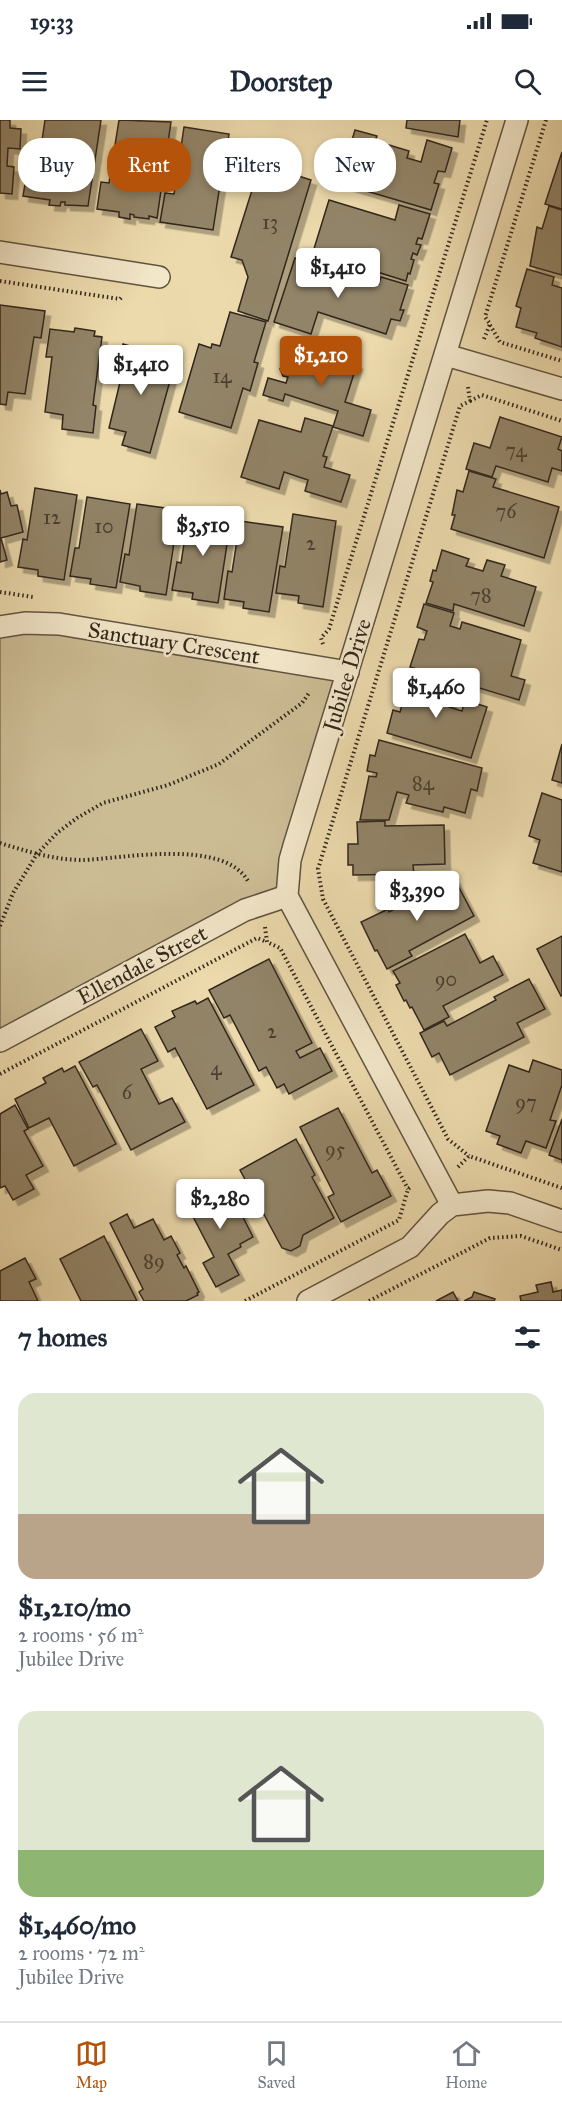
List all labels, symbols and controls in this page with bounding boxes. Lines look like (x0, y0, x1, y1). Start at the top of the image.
text: 19:33 (30, 8, 73, 35)
icon: menu (18, 65, 51, 98)
text: Doorstep (229, 65, 333, 98)
icon: search (511, 65, 544, 98)
chip: Buy (18, 138, 95, 192)
chip: Rent (107, 138, 191, 192)
chip: Filters (203, 138, 302, 192)
chip: New (314, 138, 396, 192)
house number: 13 (262, 210, 278, 234)
pin: $1,410 (289, 248, 387, 299)
text: $1,410 (310, 255, 366, 279)
pin: $1,210 (272, 336, 370, 387)
text: $1,210 (294, 343, 348, 367)
pin: $1,410 (92, 345, 190, 396)
text: $1,410 (113, 352, 169, 376)
house number: 14 (212, 364, 232, 388)
house number: 74 (505, 438, 528, 462)
house number: 76 (496, 499, 517, 523)
house number: 12 (43, 505, 61, 529)
pin: $3,510 (154, 506, 252, 557)
text: $3,510 (176, 513, 230, 537)
house number: 10 (94, 514, 114, 538)
house number: 2 (306, 531, 316, 555)
house number: 78 (470, 583, 492, 607)
street label: Jubilee Drive (316, 615, 377, 737)
street label: Sanctuary Crescent (86, 616, 262, 670)
pin: $1,460 (387, 668, 485, 719)
text: $1,460 (407, 675, 465, 699)
house number: 84 (412, 771, 435, 795)
pin: $3,390 (368, 871, 466, 922)
text: $3,390 (389, 878, 445, 902)
street label: Ellendale Street (72, 919, 212, 1011)
house number: 90 (435, 967, 457, 991)
house number: 2 (267, 1019, 277, 1043)
house number: 4 (210, 1056, 222, 1080)
house number: 6 (122, 1080, 133, 1104)
house number: 97 (515, 1090, 537, 1114)
house number: 95 (325, 1137, 345, 1161)
pin: $2,280 (171, 1179, 269, 1230)
text: $2,280 (190, 1186, 250, 1210)
house number: 89 (143, 1249, 165, 1273)
text: 7 homes (18, 1321, 107, 1353)
icon: filters (511, 1321, 544, 1354)
icon: home (227, 1432, 335, 1540)
text: $1,210/mo (18, 1591, 131, 1623)
text: 2 rooms · 56 m² (18, 1623, 144, 1647)
text: Jubilee Drive (18, 1647, 124, 1671)
icon: home (227, 1750, 335, 1858)
text: $1,460/mo (18, 1909, 136, 1941)
text: 2 rooms · 72 m² (18, 1941, 145, 1965)
text: Jubilee Drive (18, 1965, 124, 1989)
tab: Map (75, 2037, 108, 2092)
tab: Saved (258, 2037, 296, 2092)
tab: Home (445, 2037, 487, 2092)

